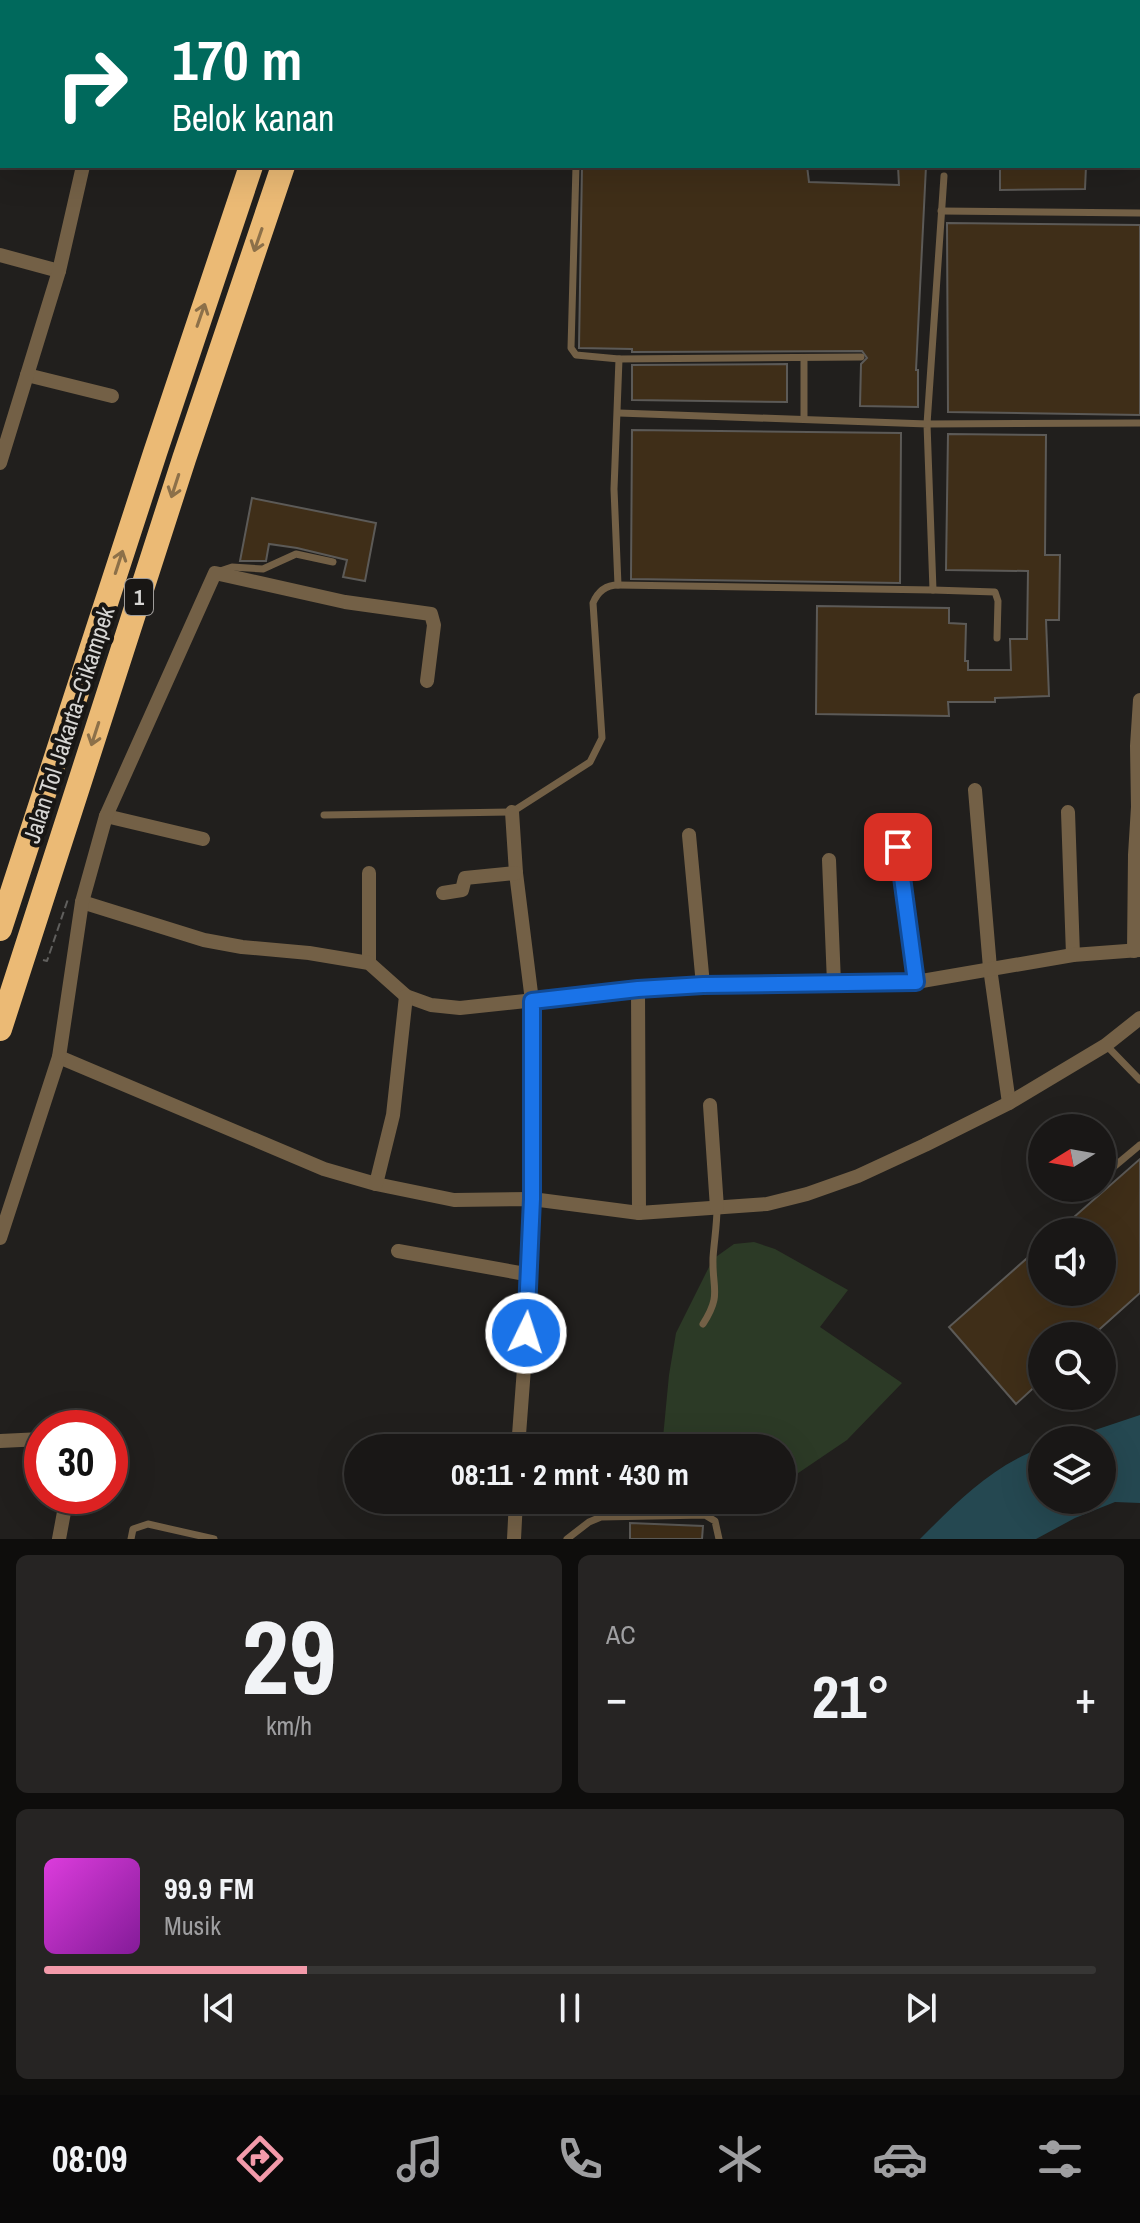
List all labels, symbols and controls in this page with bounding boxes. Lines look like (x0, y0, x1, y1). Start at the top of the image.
text: 170 m (172, 22, 302, 97)
icon: right (40, 32, 144, 136)
text: Belok kanan (172, 94, 334, 142)
one-way arrow (249, 227, 264, 252)
one-way arrow (194, 303, 209, 328)
one-way arrow (167, 473, 182, 499)
one-way arrow (112, 550, 127, 576)
road number: 1 (125, 579, 153, 615)
street label: Jalan Tol Jakarta–Cikampek (15, 602, 121, 847)
one-way arrow (87, 721, 102, 746)
pin (864, 813, 932, 881)
icon: arrive (876, 825, 920, 869)
north arrow (1028, 1114, 1116, 1202)
map controls (1028, 1114, 1116, 1514)
button: sound (1028, 1218, 1116, 1306)
position arrow (484, 1291, 568, 1375)
button: search (1028, 1322, 1116, 1410)
speed limit sign: 30 (24, 1410, 128, 1514)
button: layers (1028, 1426, 1116, 1514)
text: 08:11 · 2 mnt · 430 m (451, 1454, 689, 1494)
text: 29 (242, 1586, 336, 1726)
text: AC (606, 1617, 636, 1652)
text: 21° (812, 1656, 890, 1737)
text: − (606, 1667, 627, 1727)
text: + (1075, 1667, 1096, 1727)
text: km/h (266, 1708, 312, 1743)
text: 99.9 FM (164, 1868, 254, 1908)
text: Musik (164, 1908, 221, 1943)
icon: previous (197, 1986, 241, 2030)
icon: pause (548, 1986, 592, 2030)
icon: next (899, 1986, 943, 2030)
icon: directions (232, 2131, 288, 2187)
icon: music (392, 2131, 448, 2187)
icon: phone (552, 2131, 608, 2187)
icon: climate (712, 2131, 768, 2187)
icon: car (872, 2131, 928, 2187)
icon: filters (1032, 2131, 1088, 2187)
text: 08:09 (52, 2135, 128, 2183)

